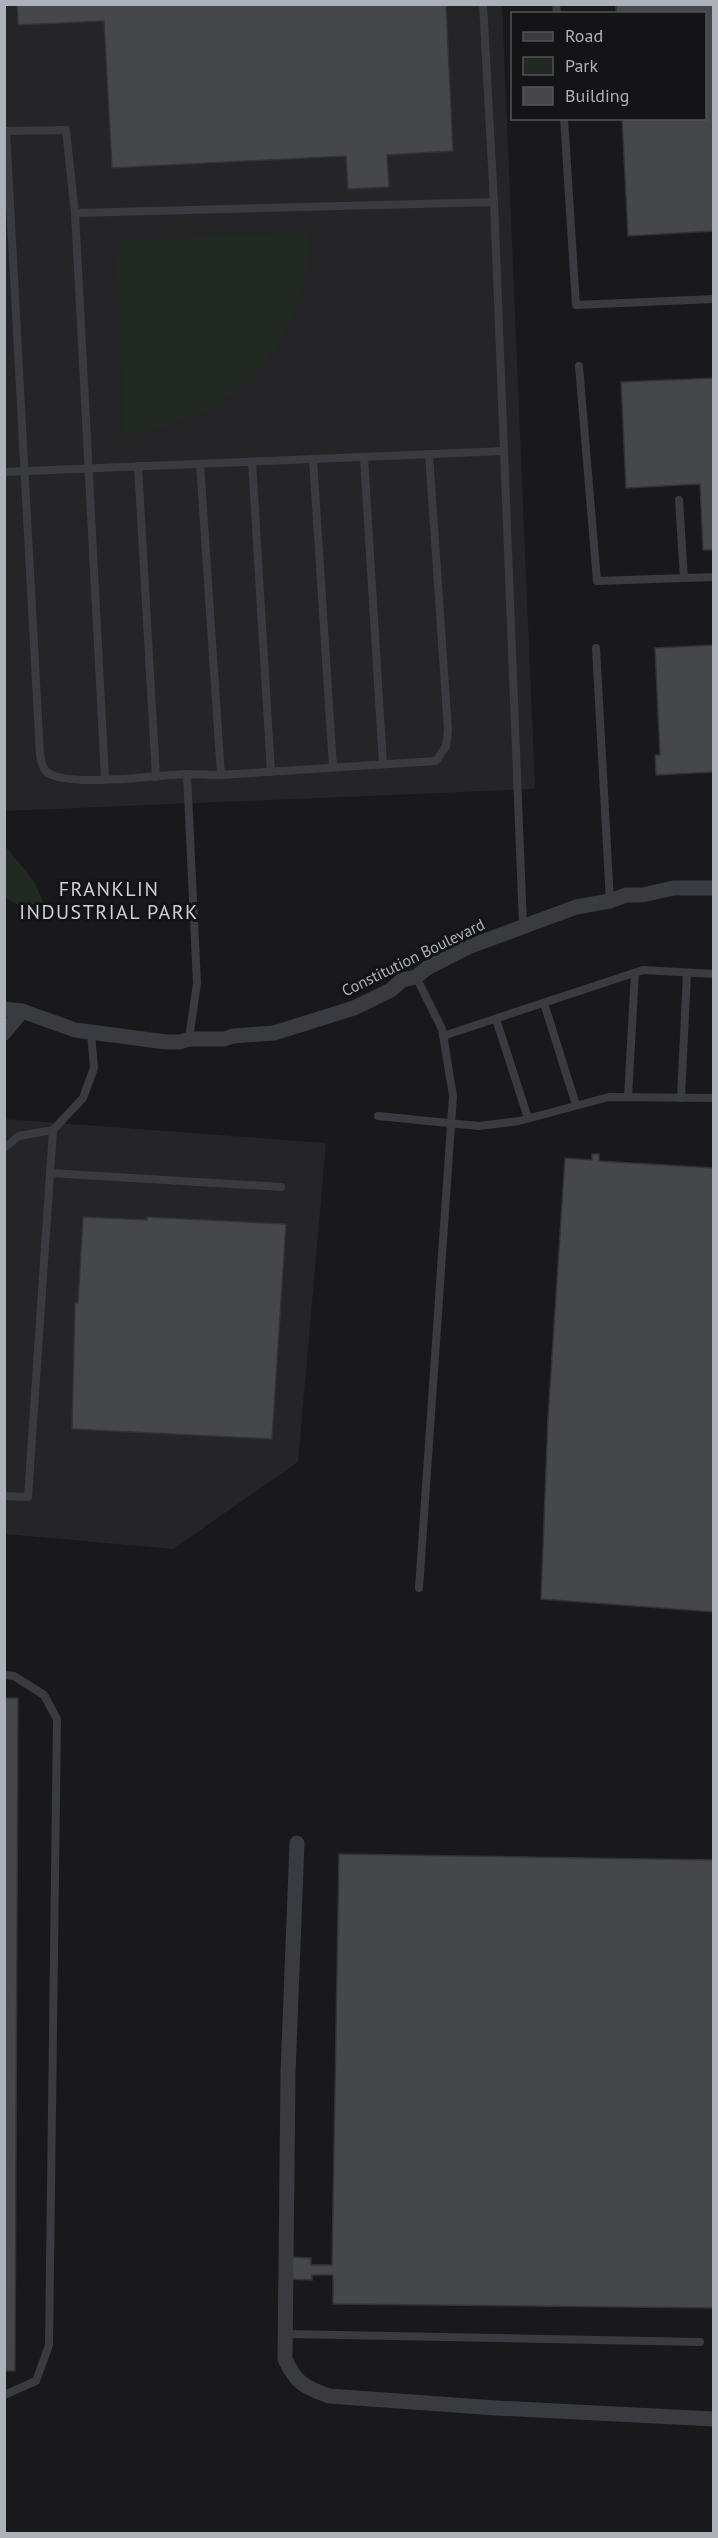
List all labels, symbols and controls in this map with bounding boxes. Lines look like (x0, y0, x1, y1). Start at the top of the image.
legend (511, 12, 706, 120)
text: Road (565, 24, 603, 47)
text: Park (565, 54, 598, 77)
text: Building (565, 84, 629, 107)
district label: FRANKLIN INDUSTRIAL PARK (19, 876, 199, 925)
street label: Constitution Boulevard (338, 914, 488, 1000)

